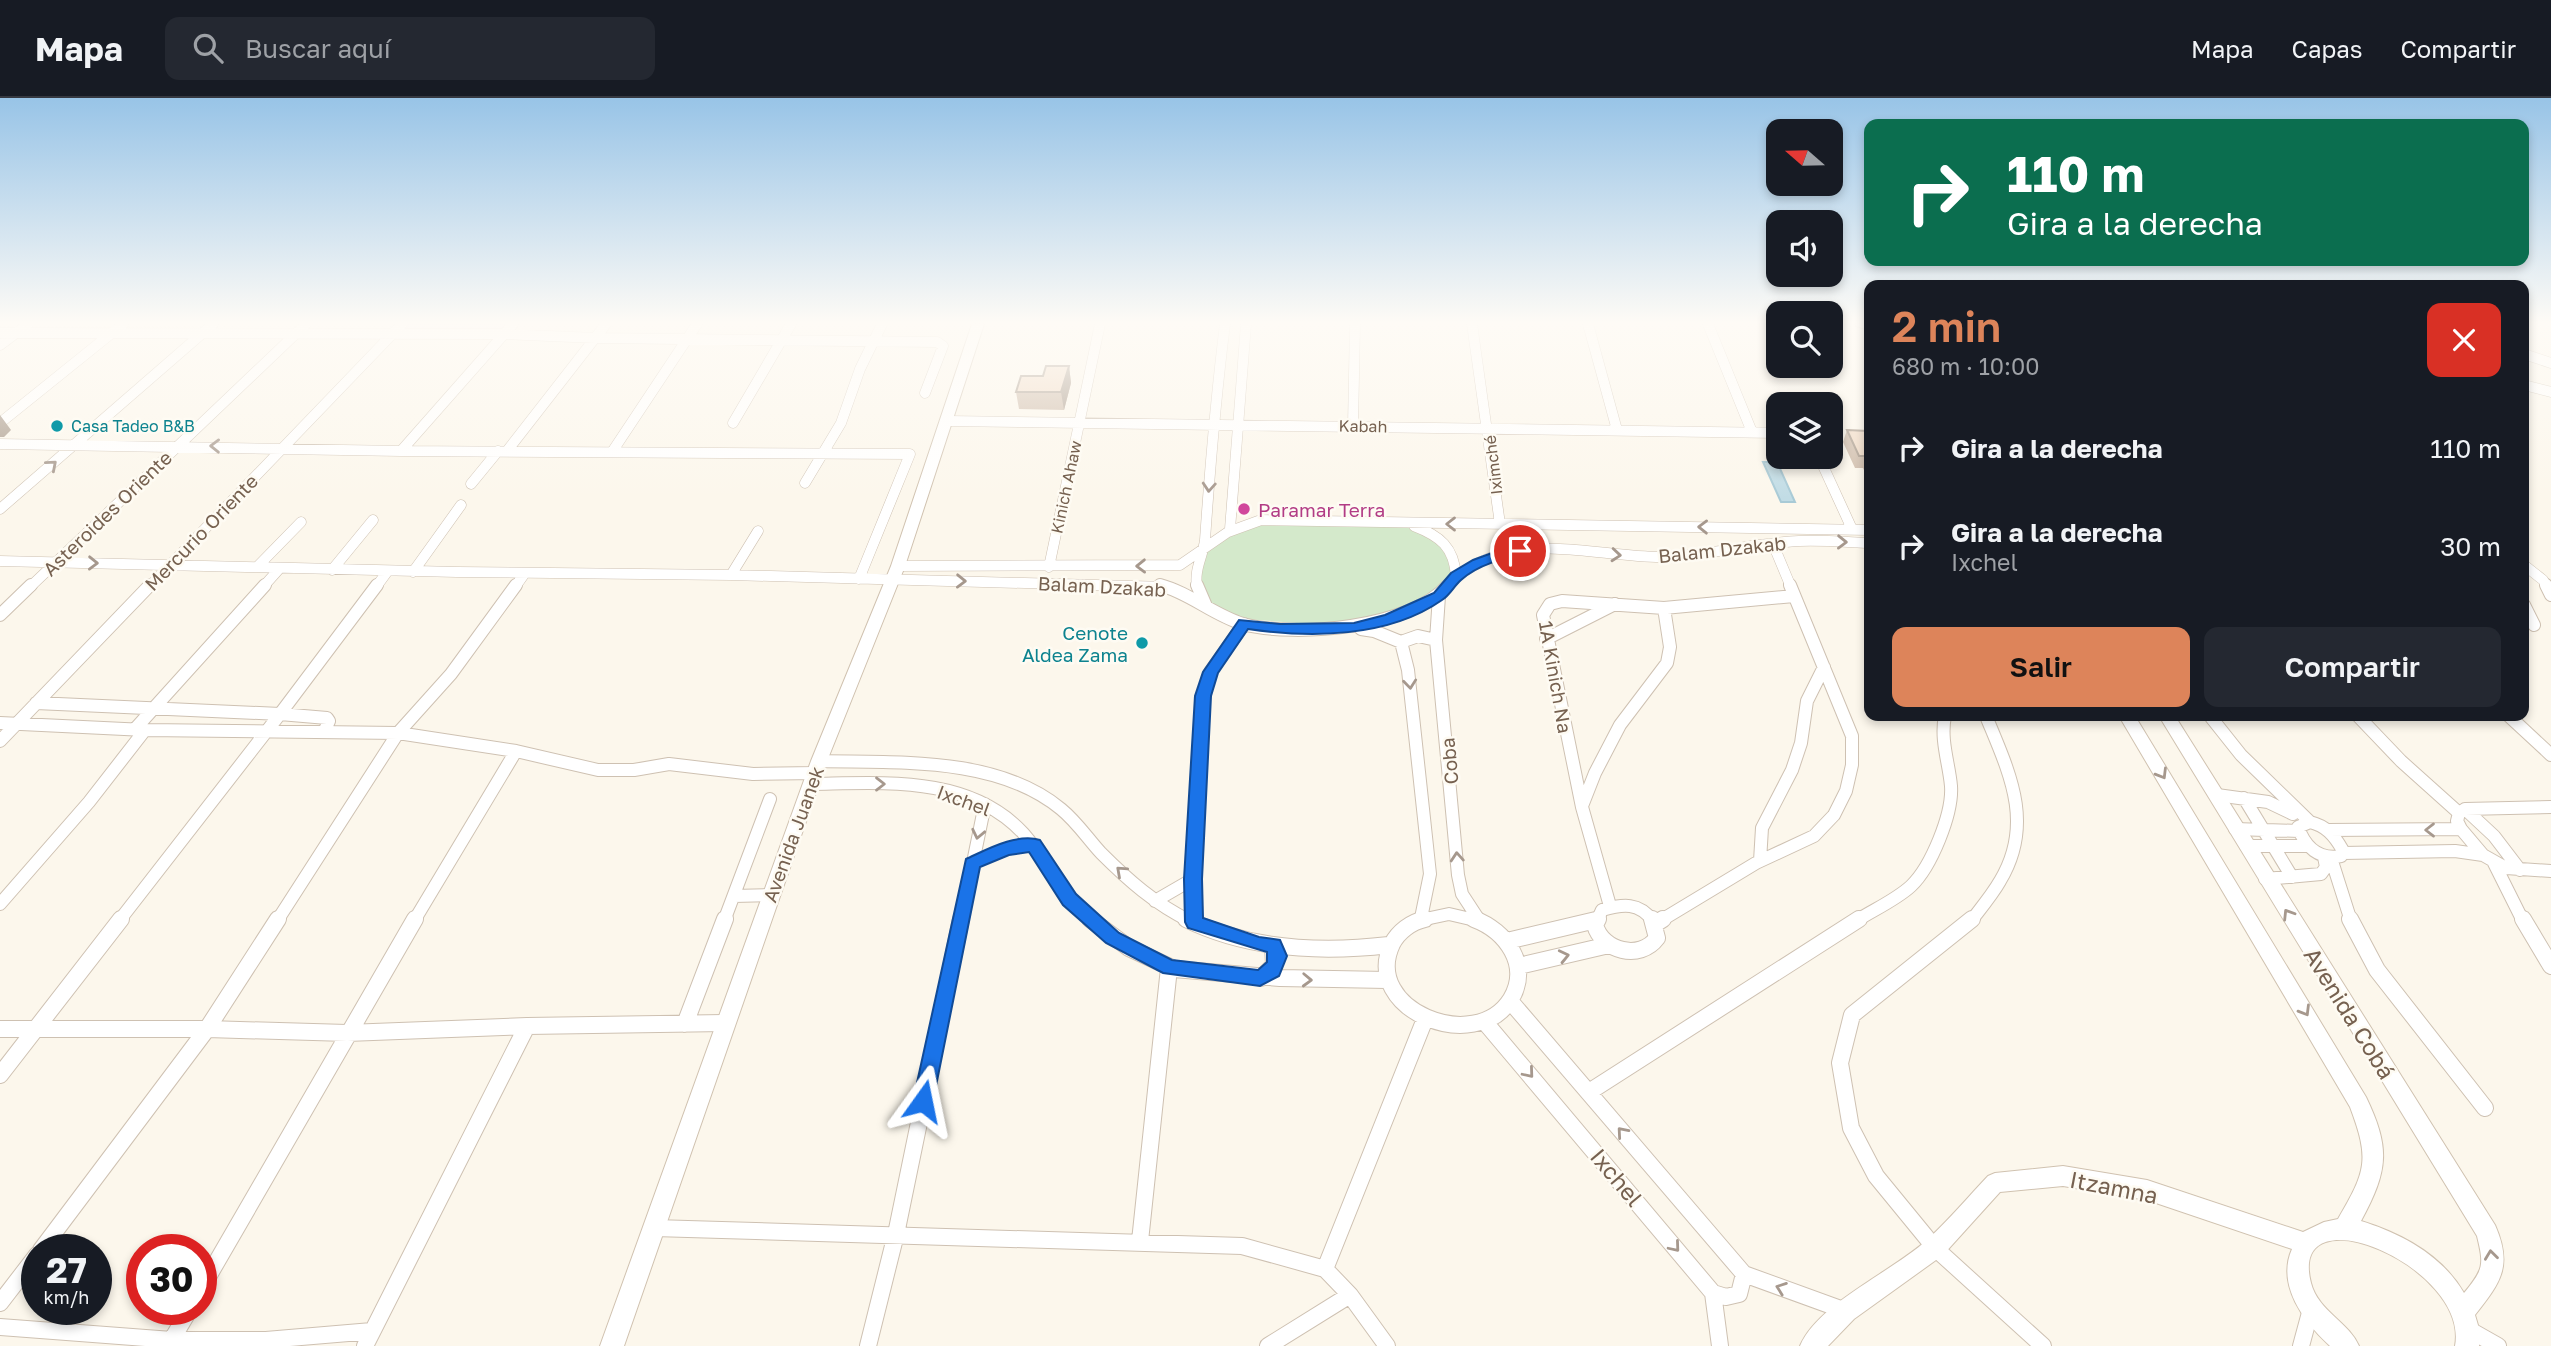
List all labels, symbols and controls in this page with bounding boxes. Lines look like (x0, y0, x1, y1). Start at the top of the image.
search box (165, 17, 655, 80)
text: Mapa (35, 29, 123, 68)
icon: search (189, 29, 227, 67)
text: Buscar aquí (245, 33, 391, 64)
text: Mapa (2191, 34, 2254, 63)
text: Capas (2292, 34, 2362, 63)
text: Compartir (2400, 34, 2516, 63)
north arrow (1766, 119, 1843, 196)
map controls (1766, 119, 1843, 469)
text: 110 m (2007, 144, 2144, 203)
icon: right (1892, 147, 1983, 238)
text: Gira a la derecha (2007, 204, 2263, 242)
button: sound (1766, 210, 1843, 287)
button: search (1766, 301, 1843, 378)
text: 2 min (1892, 301, 2001, 351)
button: close (2427, 303, 2501, 377)
text: 680 m · 10:00 (1892, 352, 2040, 380)
button: layers (1766, 392, 1843, 469)
place label: Casa Tadeo B&B (71, 416, 195, 436)
street label: Kabah (1339, 416, 1387, 436)
marker: Casa Tadeo B&B (49, 418, 65, 434)
icon: right (1892, 429, 1930, 467)
text: Gira a la derecha (1951, 433, 2163, 464)
text: 110 m (2430, 433, 2501, 464)
street label: Iximché (1479, 434, 1507, 496)
one-way arrow (209, 439, 220, 454)
street label: Kinich Ahaw (1046, 439, 1086, 535)
street label: Asteroides Oriente (38, 446, 176, 580)
one-way arrow (43, 461, 56, 473)
street label: Mercurio Oriente (140, 469, 262, 595)
one-way arrow (1202, 481, 1217, 492)
place label: Paramar Terra (1258, 498, 1385, 521)
marker: Paramar Terra (1236, 501, 1252, 517)
one-way arrow (1445, 516, 1456, 532)
text: Gira a la derecha (1951, 517, 2163, 548)
one-way arrow (1697, 519, 1708, 534)
pin (1490, 521, 1550, 581)
icon: right (1892, 527, 1930, 565)
street label: Balam Dzakab (1657, 531, 1787, 567)
text: 30 m (2440, 531, 2501, 562)
icon: arrive (1501, 532, 1539, 570)
one-way arrow (1838, 534, 1848, 550)
one-way arrow (1611, 547, 1622, 562)
text: Ixchel (1951, 548, 2018, 576)
one-way arrow (87, 555, 98, 570)
one-way arrow (1135, 558, 1145, 574)
street label: Balam Dzakab (1037, 571, 1167, 601)
one-way arrow (955, 574, 966, 589)
street label: 1A Kinich Na (1535, 619, 1577, 735)
place label: Cenote Aldea Zama (1022, 621, 1128, 666)
button: Salir (1892, 627, 2190, 707)
button: Compartir (2204, 627, 2501, 707)
marker: Cenote Aldea Zama (1134, 635, 1150, 651)
one-way arrow (1402, 679, 1417, 690)
street label: Coba (1436, 737, 1462, 785)
street label: Avenida Juanek (758, 763, 828, 905)
one-way arrow (2154, 767, 2167, 780)
one-way arrow (876, 776, 886, 792)
street label: Ixchel (934, 780, 994, 820)
one-way arrow (2425, 822, 2435, 838)
one-way arrow (972, 828, 987, 840)
one-way arrow (1450, 852, 1465, 863)
one-way arrow (1116, 867, 1129, 879)
one-way arrow (2283, 909, 2296, 922)
street label: Avenida Cobá (2298, 942, 2402, 1084)
one-way arrow (1558, 950, 1570, 964)
one-way arrow (1302, 972, 1313, 987)
one-way arrow (2296, 1004, 2309, 1017)
position arrow (886, 1064, 960, 1138)
one-way arrow (1520, 1065, 1533, 1078)
one-way arrow (1618, 1127, 1630, 1140)
street label: Ixchel (1585, 1142, 1649, 1212)
street label: Itzamna (2068, 1165, 2160, 1209)
speed limit sign: 30 (126, 1234, 217, 1325)
one-way arrow (1667, 1239, 1680, 1251)
text: 27 (46, 1249, 87, 1291)
one-way arrow (2484, 1249, 2499, 1261)
one-way arrow (1776, 1282, 1788, 1296)
text: km/h (44, 1286, 89, 1308)

